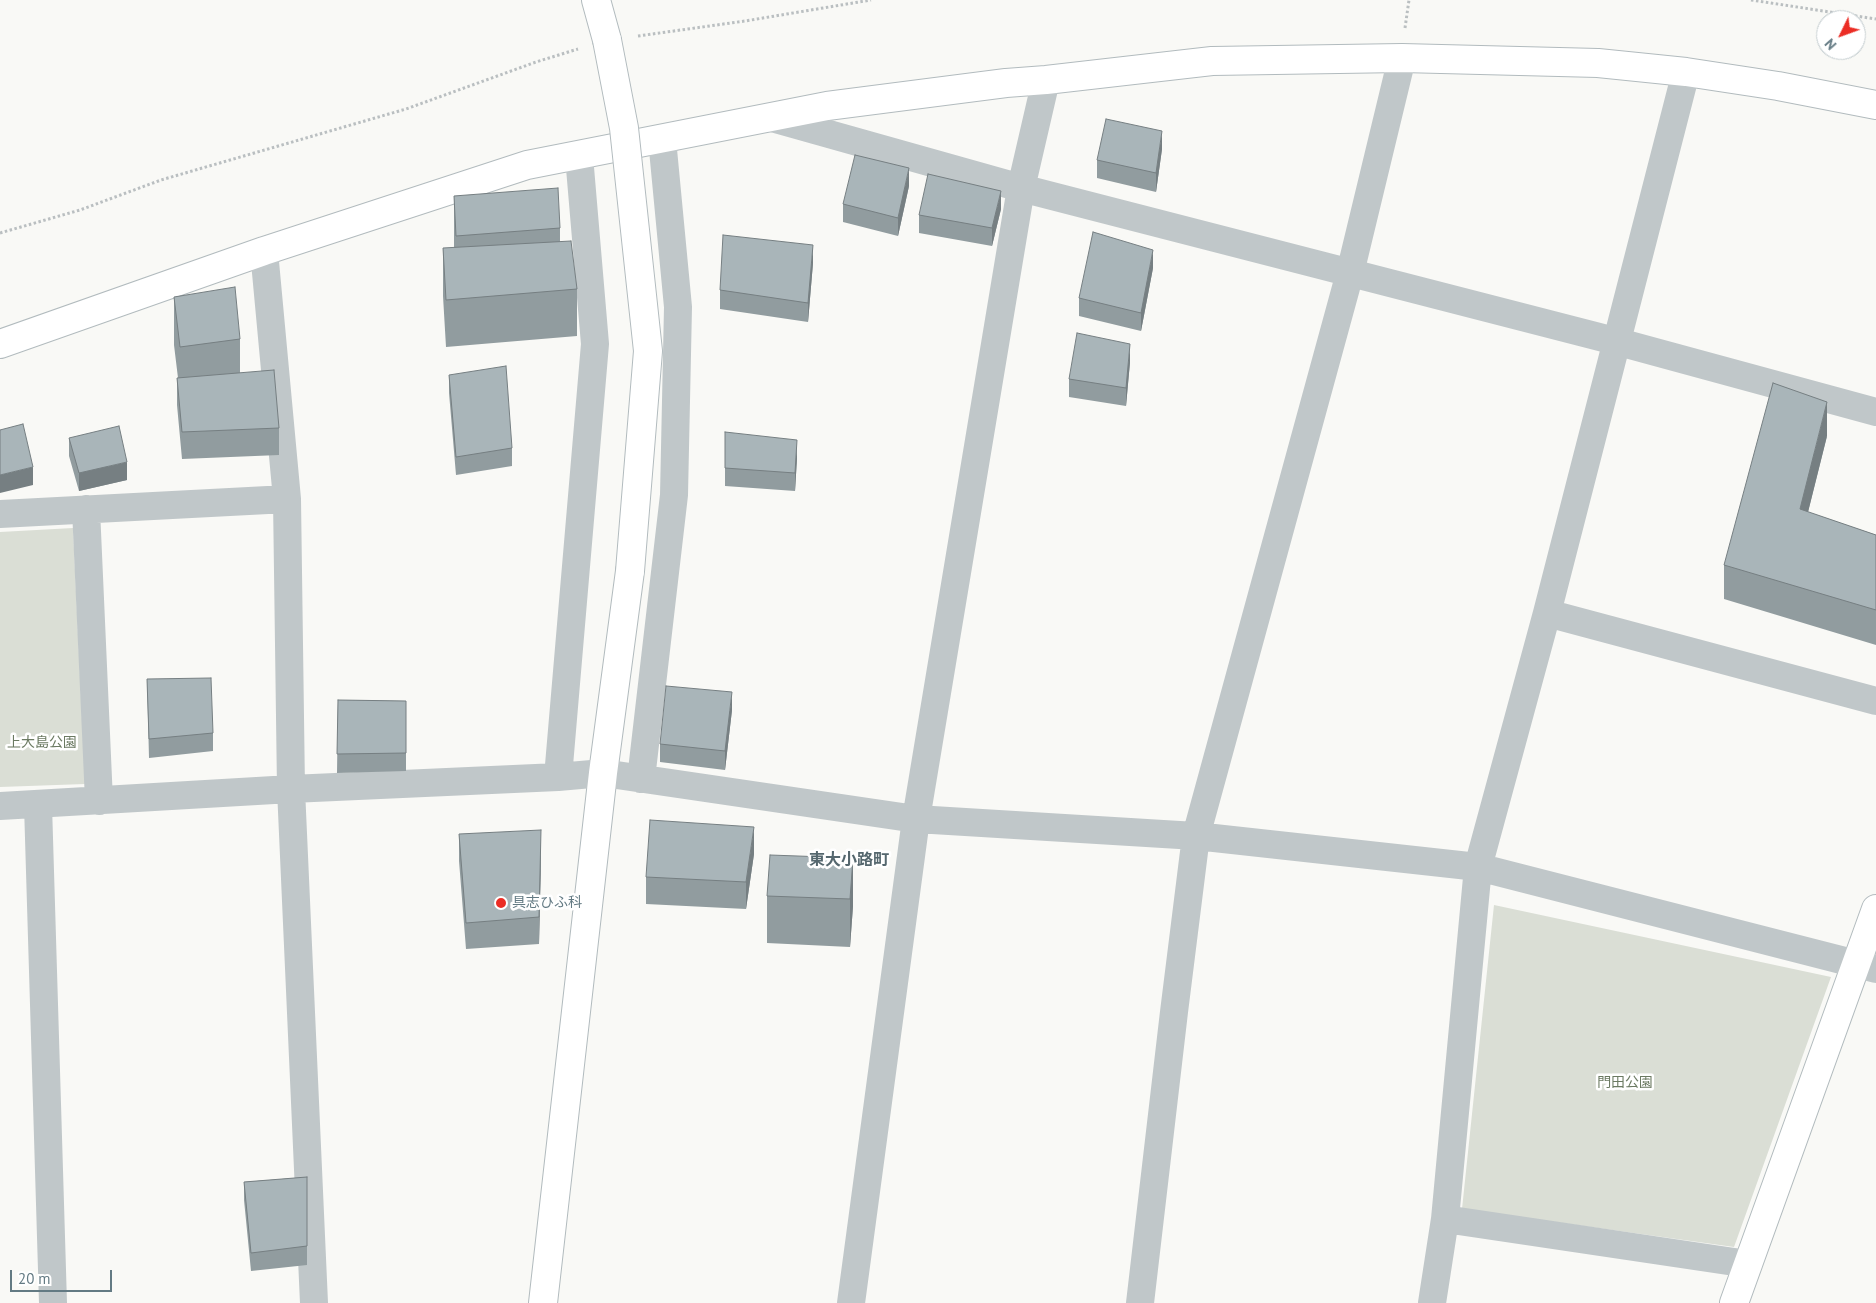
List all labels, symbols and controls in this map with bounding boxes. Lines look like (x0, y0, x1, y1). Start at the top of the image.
north arrow (1816, 10, 1866, 60)
text: N (1821, 35, 1840, 54)
park label: 上大島公園 (7, 735, 77, 751)
district label: 東大小路町 (809, 850, 889, 870)
place label: 具志ひふ科 (512, 895, 582, 911)
marker: 具志ひふ科 (494, 896, 508, 910)
park label: 門田公園 (1597, 1075, 1653, 1091)
scale bar (12, 1260, 115, 1292)
text: 20 m (18, 1269, 51, 1288)

